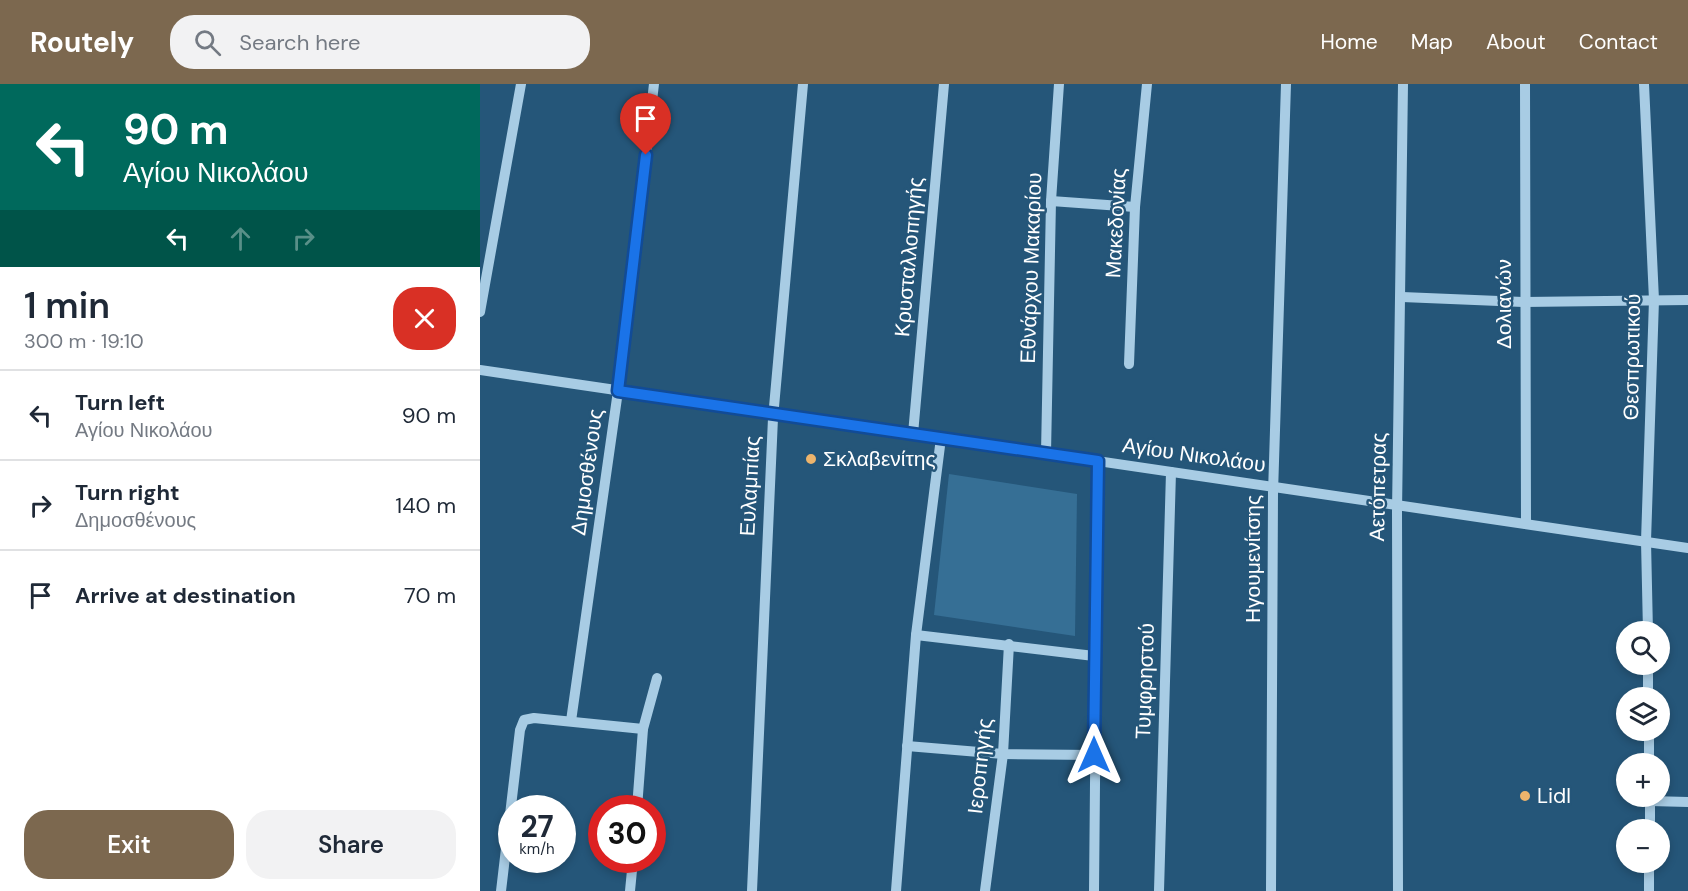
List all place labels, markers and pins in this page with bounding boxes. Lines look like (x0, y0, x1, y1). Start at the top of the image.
pin (620, 93, 671, 155)
place label: Σκλαβενίτης (823, 445, 936, 473)
marker: Σκλαβενίτης (804, 452, 818, 466)
place label: Lidl (1537, 782, 1571, 810)
marker: Lidl (1518, 789, 1532, 803)

